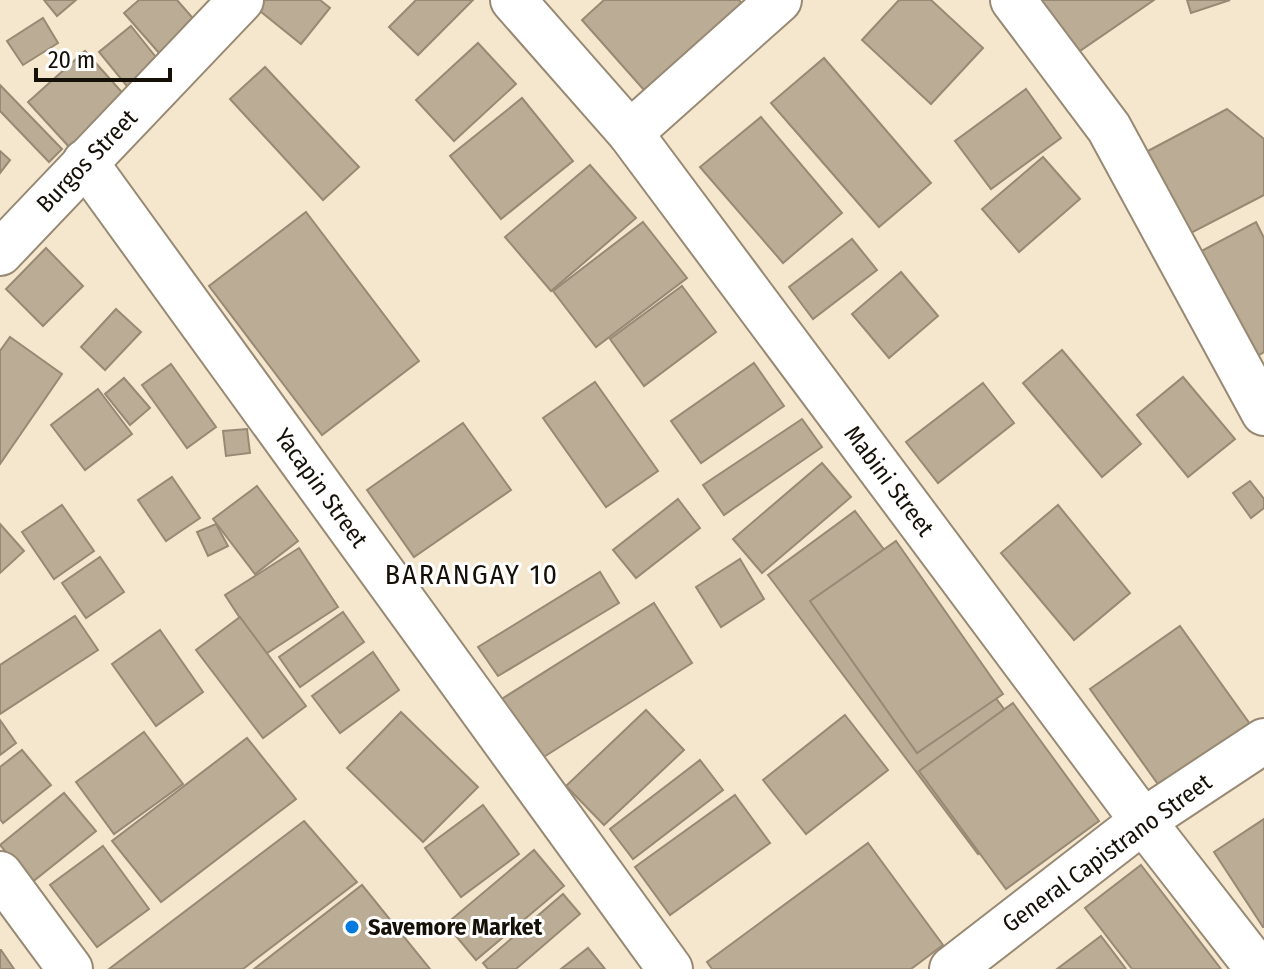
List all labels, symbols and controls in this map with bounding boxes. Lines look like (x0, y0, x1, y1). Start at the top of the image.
scale bar (36, 32, 170, 82)
text: 20 m (48, 46, 95, 74)
street label: Burgos Street (31, 104, 143, 218)
street label: Mabini Street (838, 420, 940, 542)
street label: Yacapin Street (269, 423, 373, 553)
district label: BARANGAY 10 (385, 558, 559, 591)
street label: General Capistrano Street (997, 768, 1217, 938)
place label: Savemore Market (368, 913, 543, 941)
marker: Savemore Market (343, 918, 361, 936)

